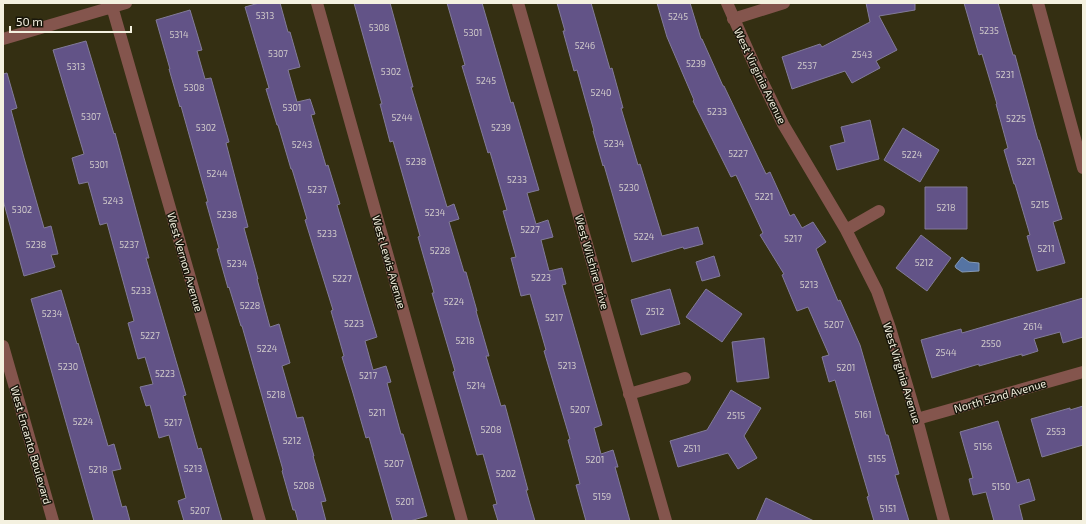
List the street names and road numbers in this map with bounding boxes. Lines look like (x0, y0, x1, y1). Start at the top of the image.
street label: West Virginia Avenue (732, 26, 789, 126)
street label: West Vernon Avenue (165, 211, 206, 313)
street label: West Wilshire Drive (573, 213, 612, 311)
street label: West Lewis Avenue (370, 214, 409, 310)
street label: West Virginia Avenue (881, 321, 924, 425)
street label: North 52nd Avenue (952, 376, 1048, 415)
street label: West Encanto Boulevard (8, 384, 55, 506)

